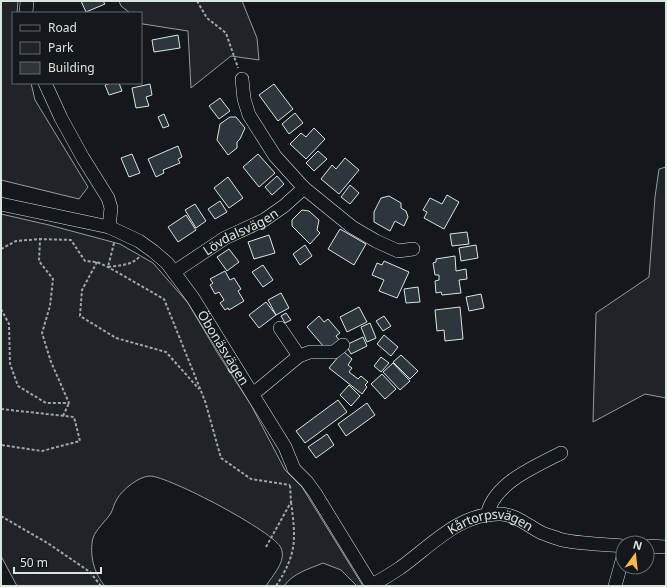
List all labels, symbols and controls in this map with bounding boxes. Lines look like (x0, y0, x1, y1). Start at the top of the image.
legend (12, 12, 142, 84)
text: Road (48, 19, 77, 36)
text: Park (48, 39, 74, 56)
text: Building (48, 59, 95, 76)
street label: Lövdalsvägen (199, 204, 282, 259)
street label: Öbonäsvägen (194, 307, 254, 388)
street label: Kårtorpsvägen (444, 505, 537, 538)
north arrow (615, 535, 655, 575)
text: N (631, 536, 644, 553)
scale bar (14, 549, 101, 575)
text: 50 m (20, 554, 48, 571)

